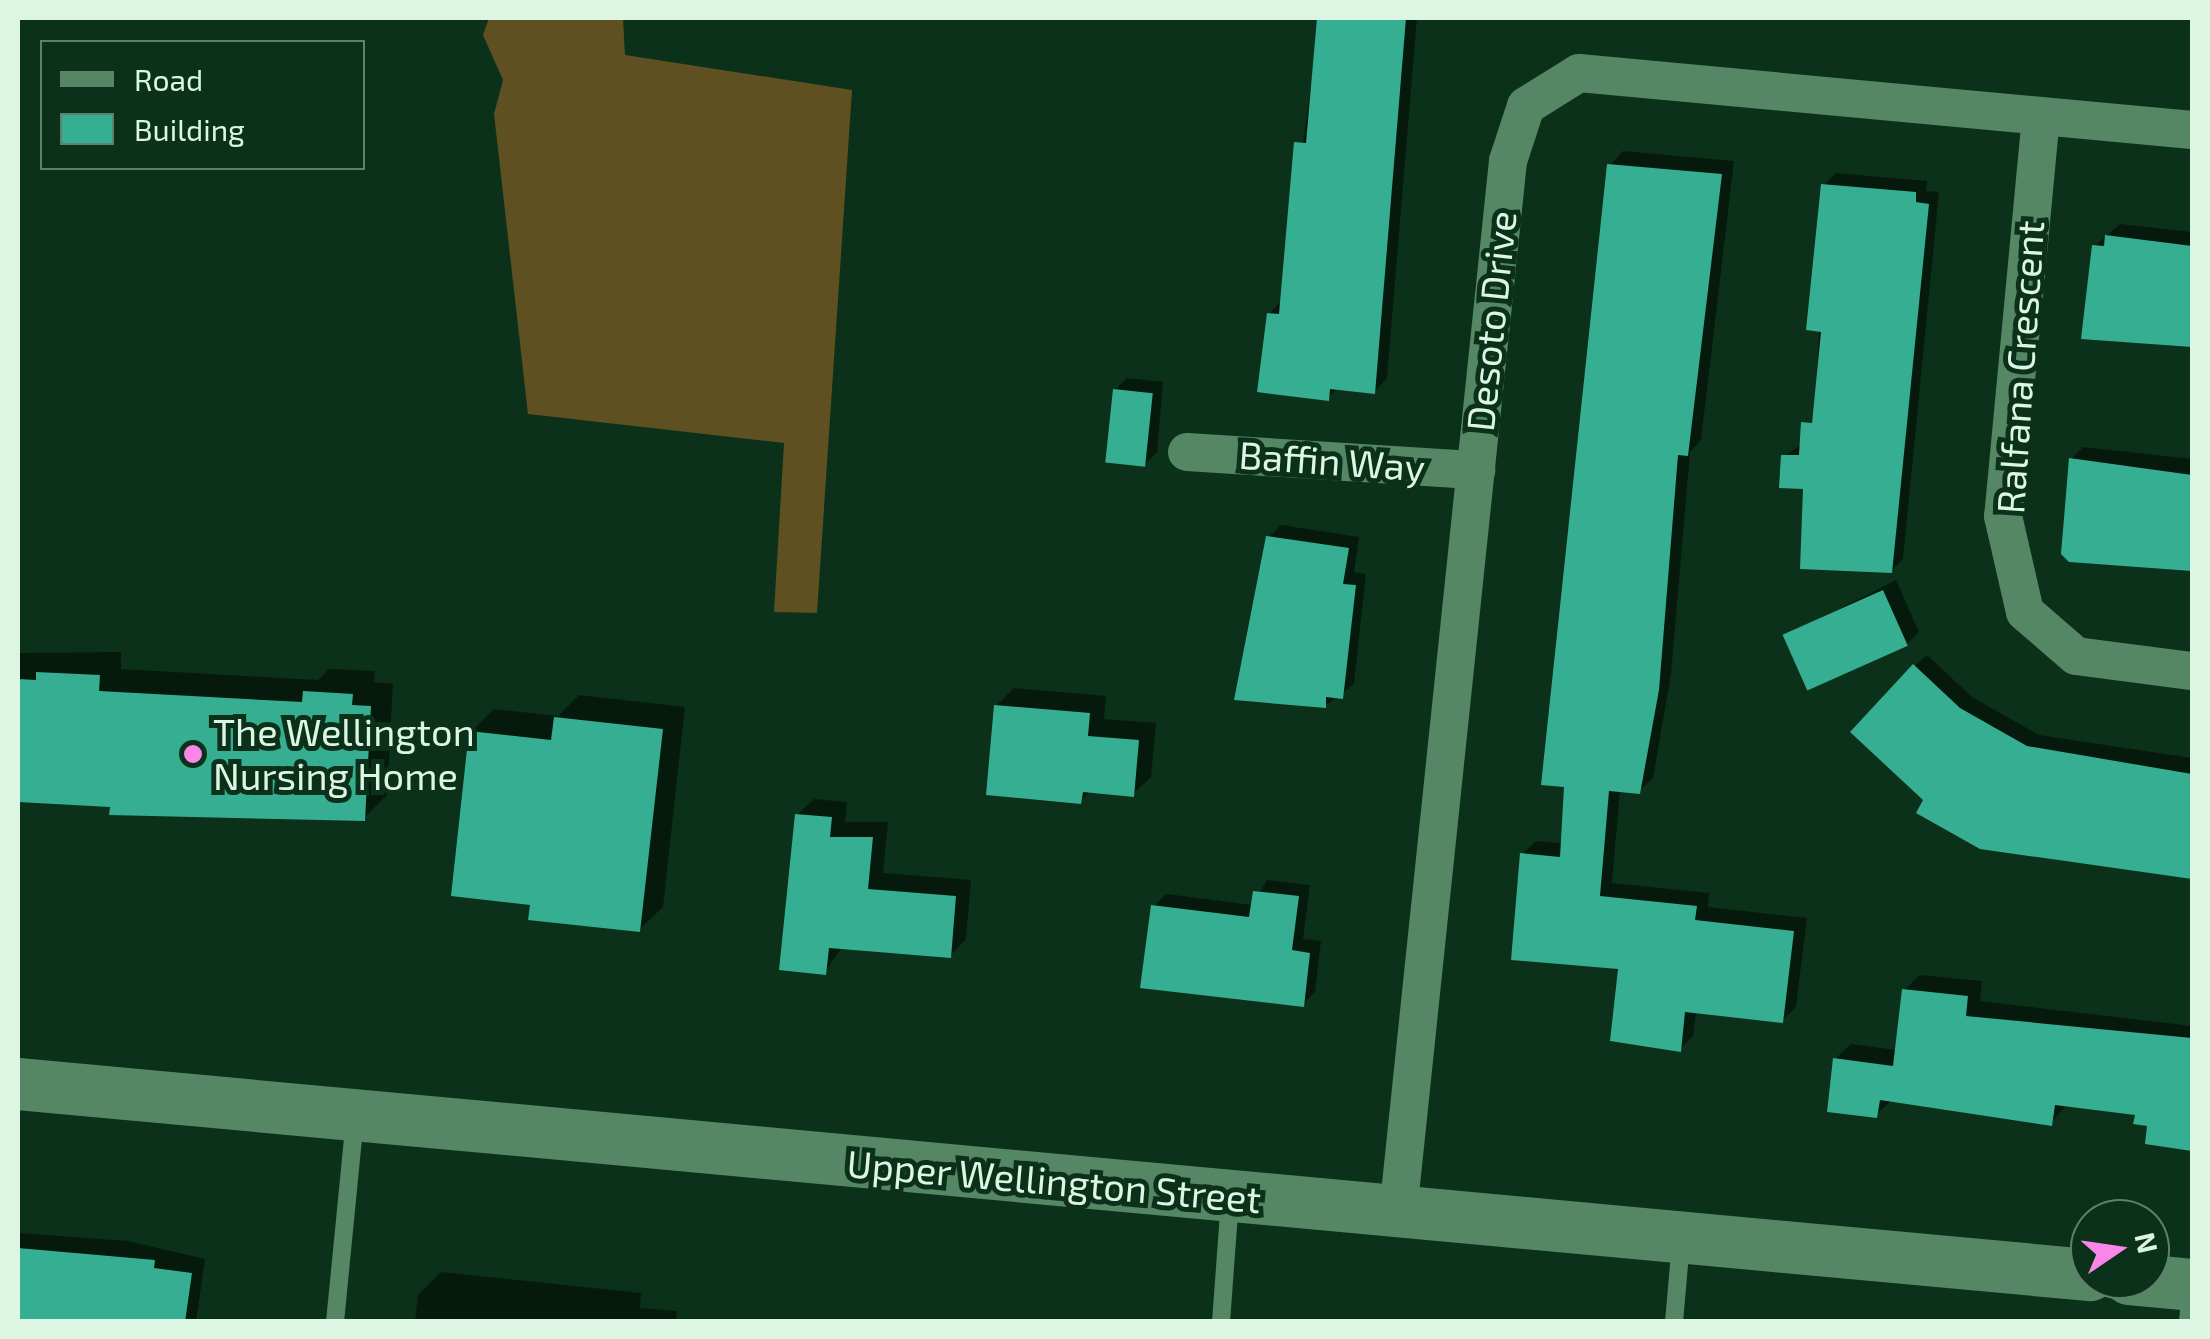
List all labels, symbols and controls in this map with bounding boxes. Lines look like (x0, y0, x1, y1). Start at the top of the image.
legend (40, 40, 365, 170)
text: Road (134, 61, 203, 97)
text: Building (134, 111, 245, 147)
street label: Desoto Drive (1457, 209, 1525, 433)
street label: Ralfana Crescent (1987, 219, 2053, 515)
street label: Baffin Way (1237, 432, 1427, 490)
place label: The Wellington Nursing Home (213, 709, 475, 798)
marker: The Wellington Nursing Home (182, 743, 204, 765)
street label: Upper Wellington Street (844, 1140, 1264, 1222)
north arrow (2070, 1199, 2170, 1299)
text: N (2128, 1229, 2166, 1256)

